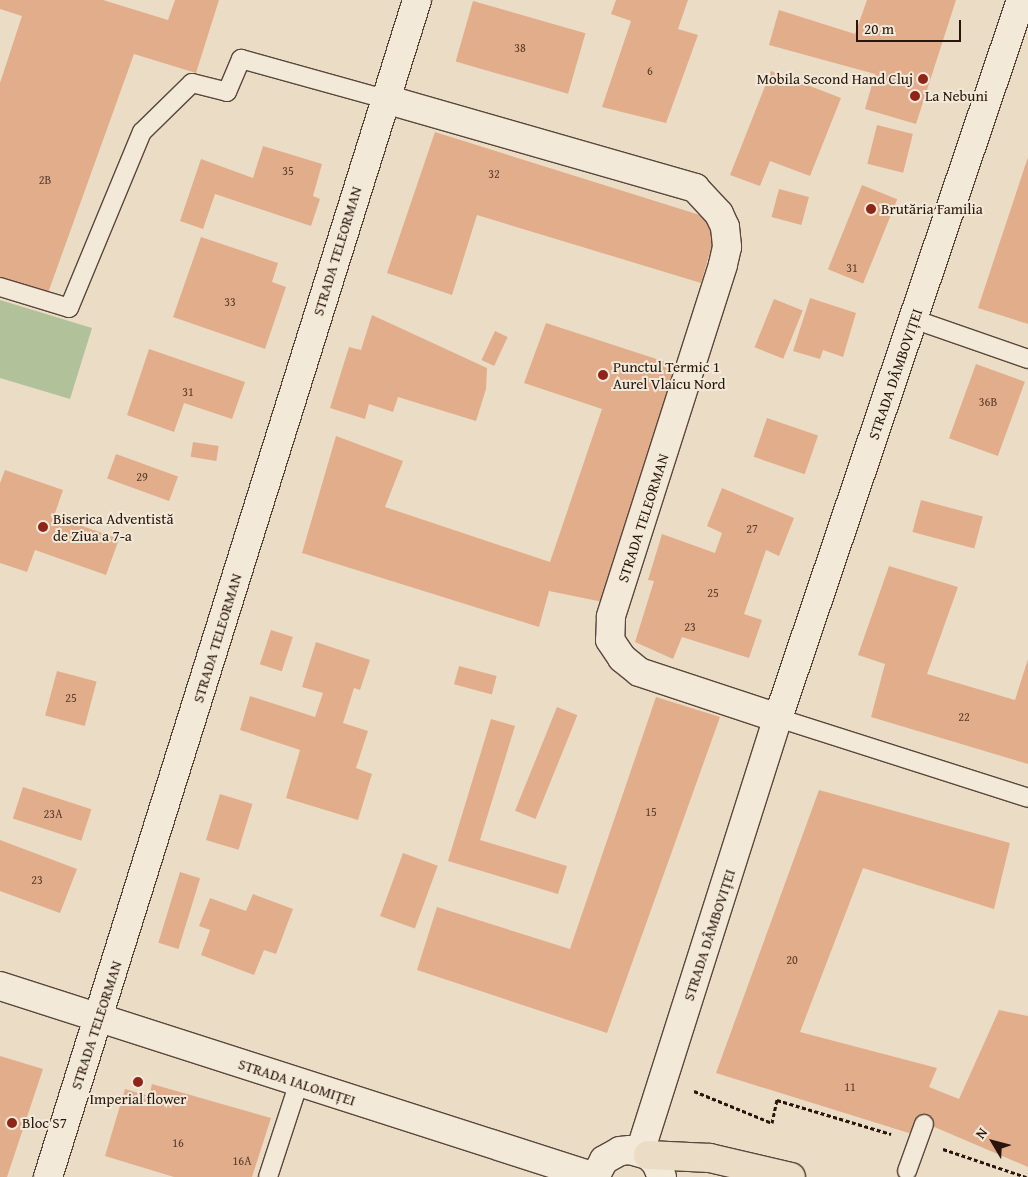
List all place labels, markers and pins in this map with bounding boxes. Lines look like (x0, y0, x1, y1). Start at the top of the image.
place label: Mobila Second Hand Cluj (757, 70, 913, 88)
marker: Mobila Second Hand Cluj (917, 73, 929, 85)
place label: La Nebuni (925, 87, 988, 105)
marker: La Nebuni (909, 90, 921, 102)
place label: Brutăria Familia (881, 200, 983, 218)
marker: Brutăria Familia (865, 203, 877, 215)
place label: Punctul Termic 1 Aurel Vlaicu Nord (613, 357, 726, 392)
marker: Punctul Termic 1 Aurel Vlaicu Nord (597, 369, 609, 381)
place label: Biserica Adventistă de Ziua a 7-a (53, 509, 174, 544)
marker: Biserica Adventistă de Ziua a 7-a (37, 521, 49, 533)
marker: Imperial flower (132, 1076, 144, 1088)
place label: Imperial flower (89, 1090, 187, 1108)
place label: Bloc S7 (22, 1114, 67, 1132)
marker: Bloc S7 (6, 1117, 18, 1129)

